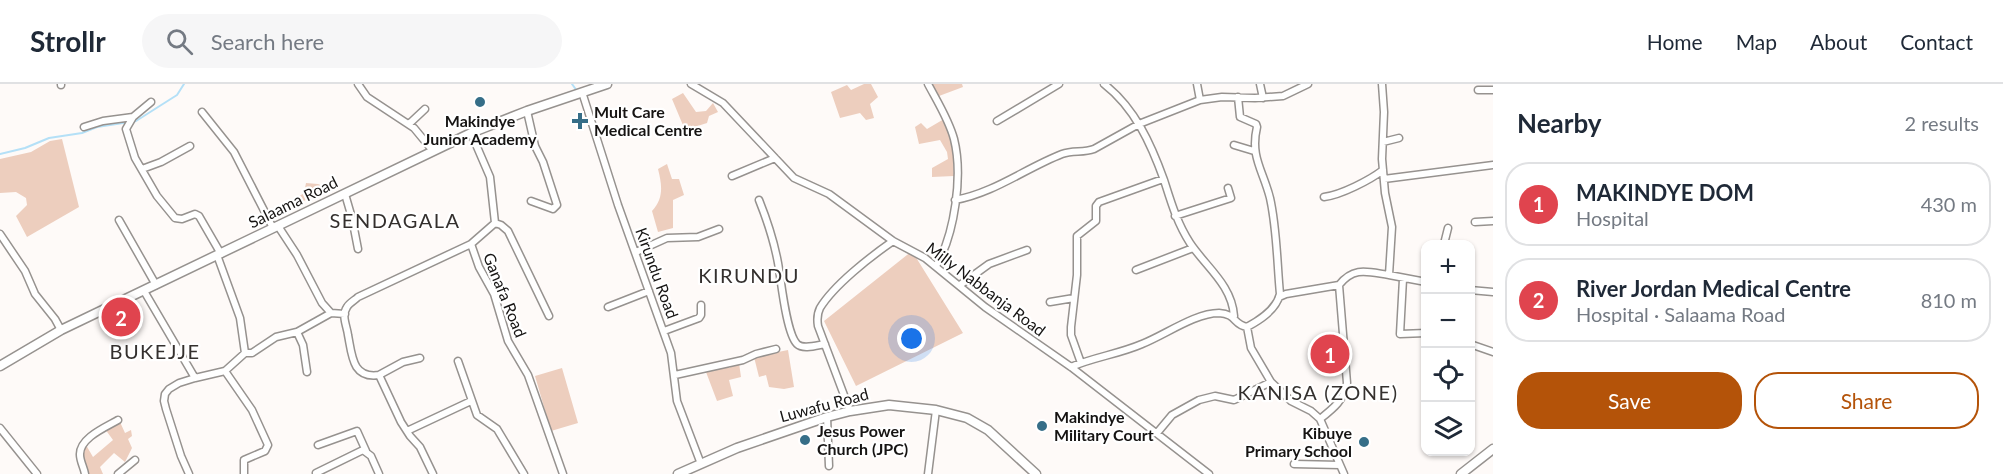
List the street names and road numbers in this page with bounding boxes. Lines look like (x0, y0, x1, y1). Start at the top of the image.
street label: Salaama Road (245, 172, 340, 231)
street label: Kirundu Road (632, 225, 683, 321)
street label: Milly Nabbanja Road (923, 238, 1050, 340)
street label: Ganafa Road (480, 250, 531, 340)
street label: Luwafu Road (777, 384, 870, 425)

